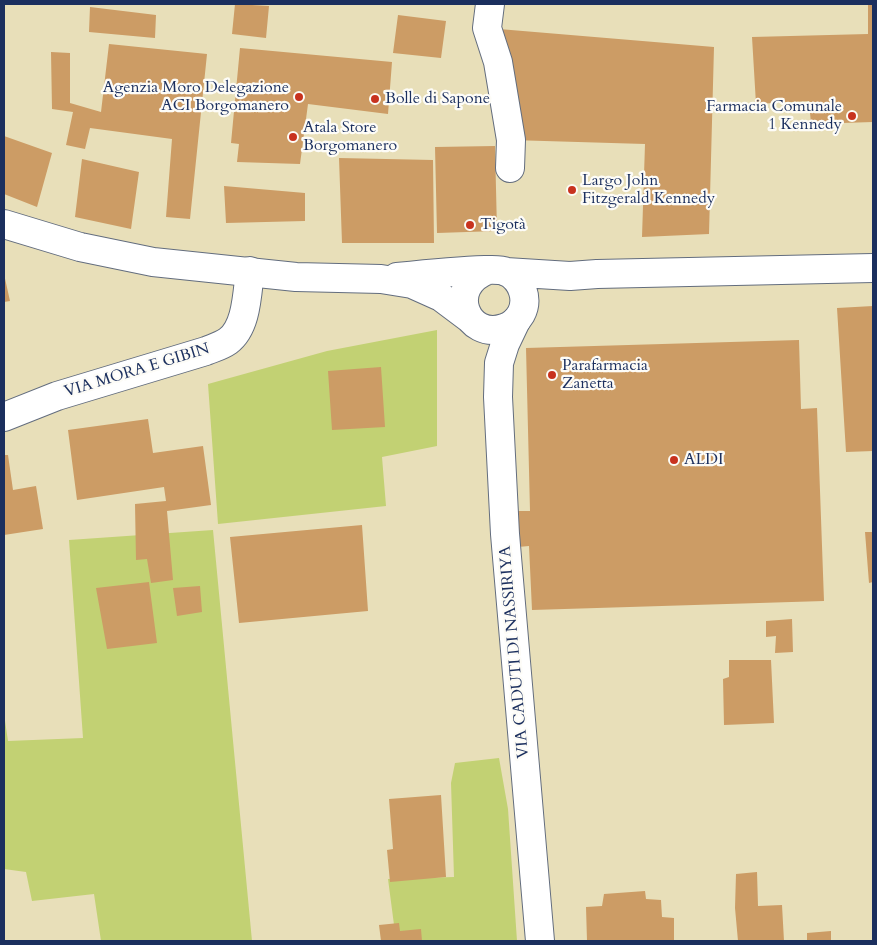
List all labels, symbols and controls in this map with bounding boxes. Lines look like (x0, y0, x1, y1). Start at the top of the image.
place label: Agenzia Moro Delegazione ACI Borgomanero (103, 78, 289, 116)
place label: Bolle di Sapone (385, 89, 490, 109)
marker: Agenzia Moro Delegazione ACI Borgomanero (293, 91, 305, 103)
marker: Bolle di Sapone (369, 93, 381, 105)
place label: Farmacia Comunale 1 Kennedy (706, 97, 842, 135)
marker: Farmacia Comunale 1 Kennedy (846, 110, 858, 122)
place label: Atala Store Borgomanero (303, 118, 397, 156)
marker: Atala Store Borgomanero (287, 131, 299, 143)
place label: Largo John Fitzgerald Kennedy (582, 171, 715, 209)
marker: Largo John Fitzgerald Kennedy (566, 184, 578, 196)
place label: Tigotà (480, 215, 526, 235)
marker: Tigotà (464, 219, 476, 231)
street label: VIA MORA E GIBIN (62, 340, 212, 402)
place label: Parafarmacia Zanetta (562, 356, 648, 394)
marker: Parafarmacia Zanetta (546, 369, 558, 381)
place label: ALDI (684, 450, 724, 470)
marker: ALDI (668, 454, 680, 466)
street label: VIA CADUTI DI NASSIRIYA (496, 545, 534, 759)

